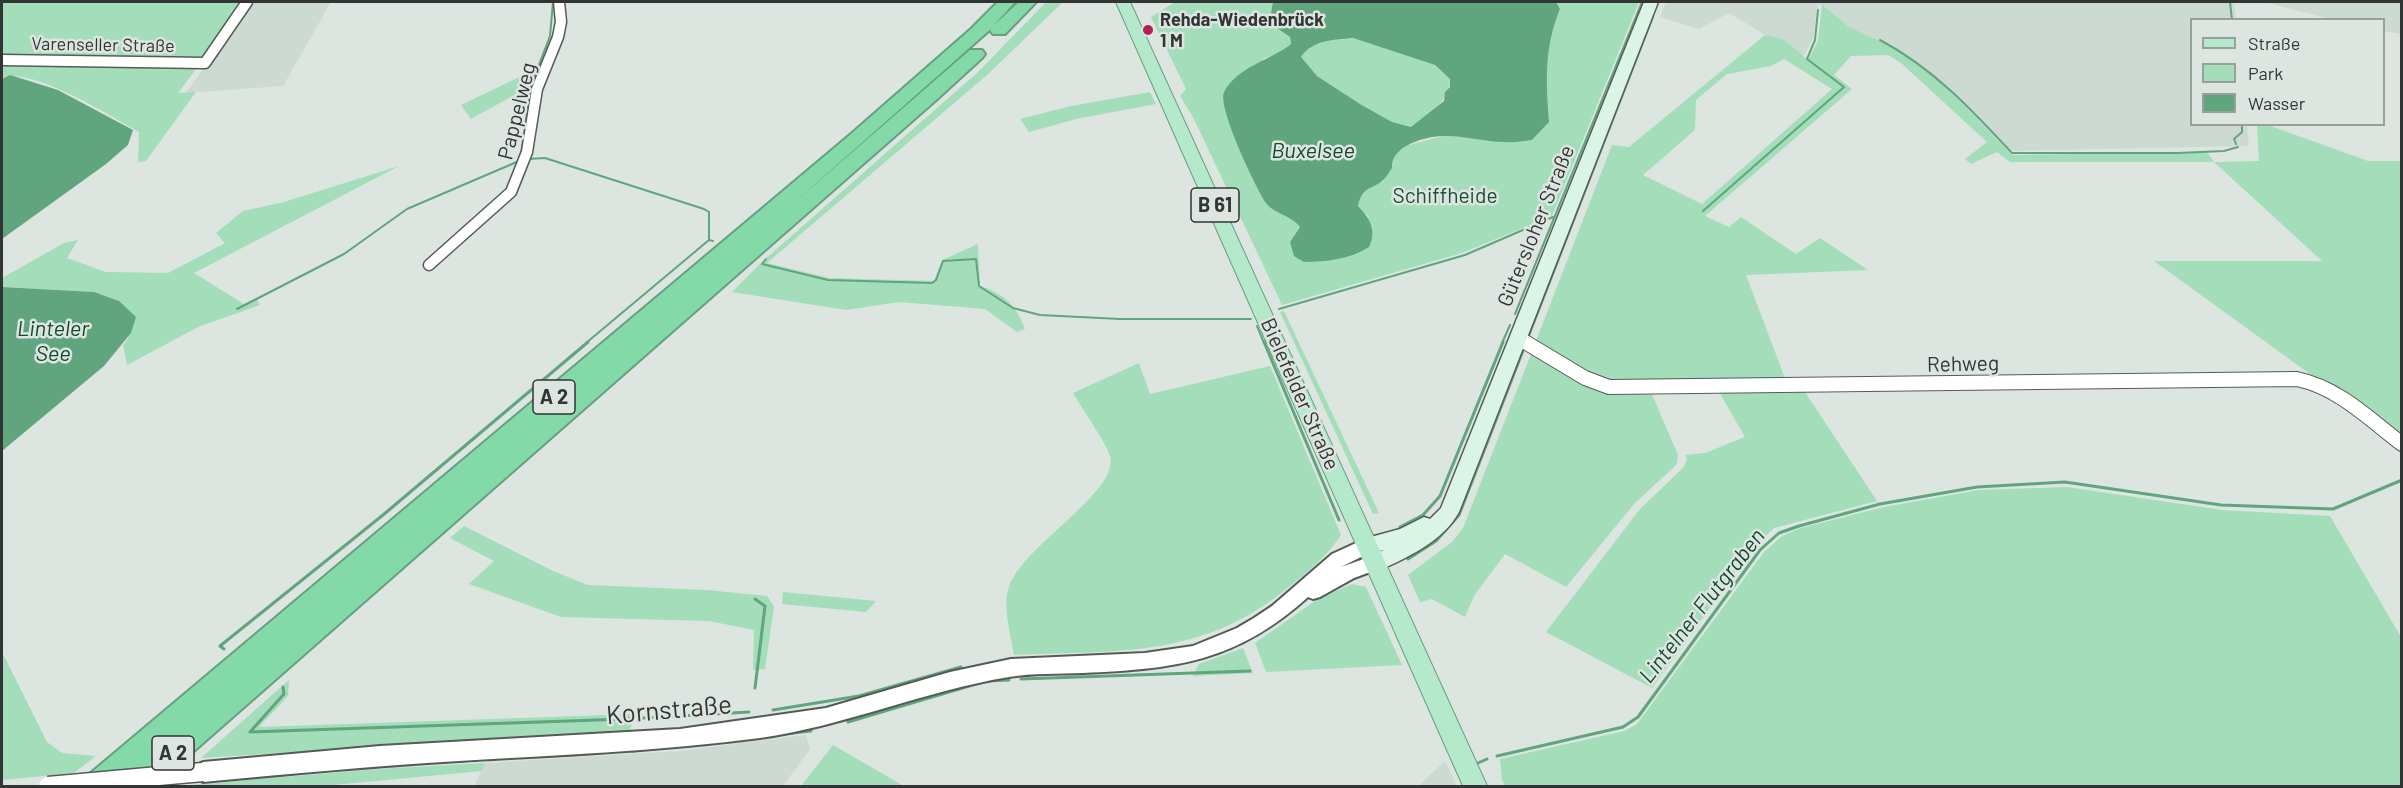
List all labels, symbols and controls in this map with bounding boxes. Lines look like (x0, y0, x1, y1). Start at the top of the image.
place label: Rehda-Wiedenbrück 1 M (1160, 9, 1324, 52)
legend (2190, 18, 2385, 126)
marker: Rehda-Wiedenbrück 1 M (1141, 23, 1155, 37)
text: Straße (2248, 32, 2300, 54)
street label: Varenseller Straße (31, 33, 175, 57)
street label: Pappelweg (493, 60, 541, 162)
text: Park (2248, 62, 2283, 84)
text: Wasser (2248, 92, 2305, 114)
water label: Buxelsee (1271, 138, 1355, 164)
street label: Gütersloher Straße (1492, 142, 1580, 310)
park label: Schiffheide (1392, 183, 1498, 209)
road number: B 61 (1191, 188, 1239, 222)
street label: Bielefelder Straße (1255, 314, 1345, 474)
water label: Linteler See (17, 316, 89, 368)
street label: Rehweg (1927, 351, 1999, 377)
road number: A 2 (533, 380, 575, 414)
water label: Lintelner Flutgraben (1634, 524, 1770, 688)
street label: Kornstraße (605, 689, 733, 731)
road number: A 2 (152, 736, 194, 770)

